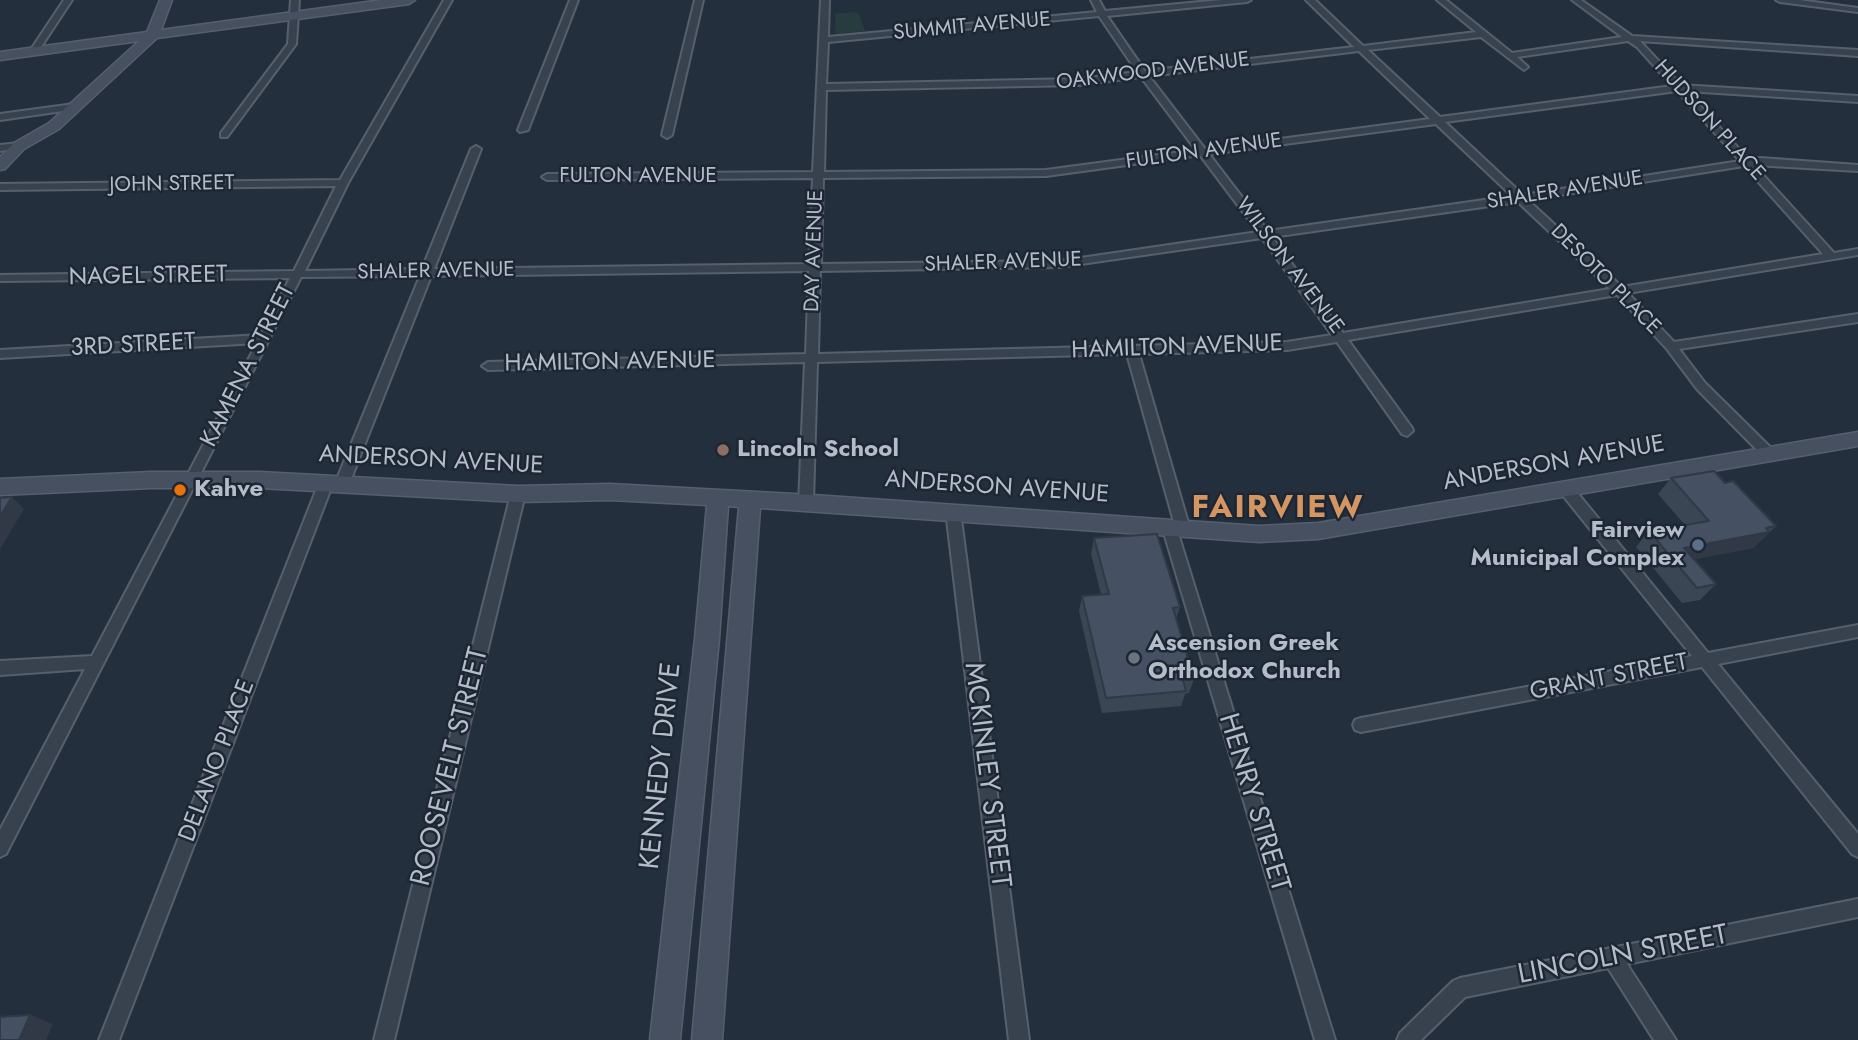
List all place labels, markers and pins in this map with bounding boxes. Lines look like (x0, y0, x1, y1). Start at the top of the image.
place label: Lincoln School (737, 436, 899, 464)
marker: Lincoln School (715, 442, 731, 458)
place label: Kahve (194, 476, 263, 504)
marker: Kahve (172, 482, 188, 498)
place label: Fairview Municipal Complex (1470, 517, 1684, 573)
marker: Fairview Municipal Complex (1690, 537, 1706, 553)
place label: Ascension Greek Orthodox Church (1148, 630, 1341, 686)
marker: Ascension Greek Orthodox Church (1126, 650, 1142, 666)

